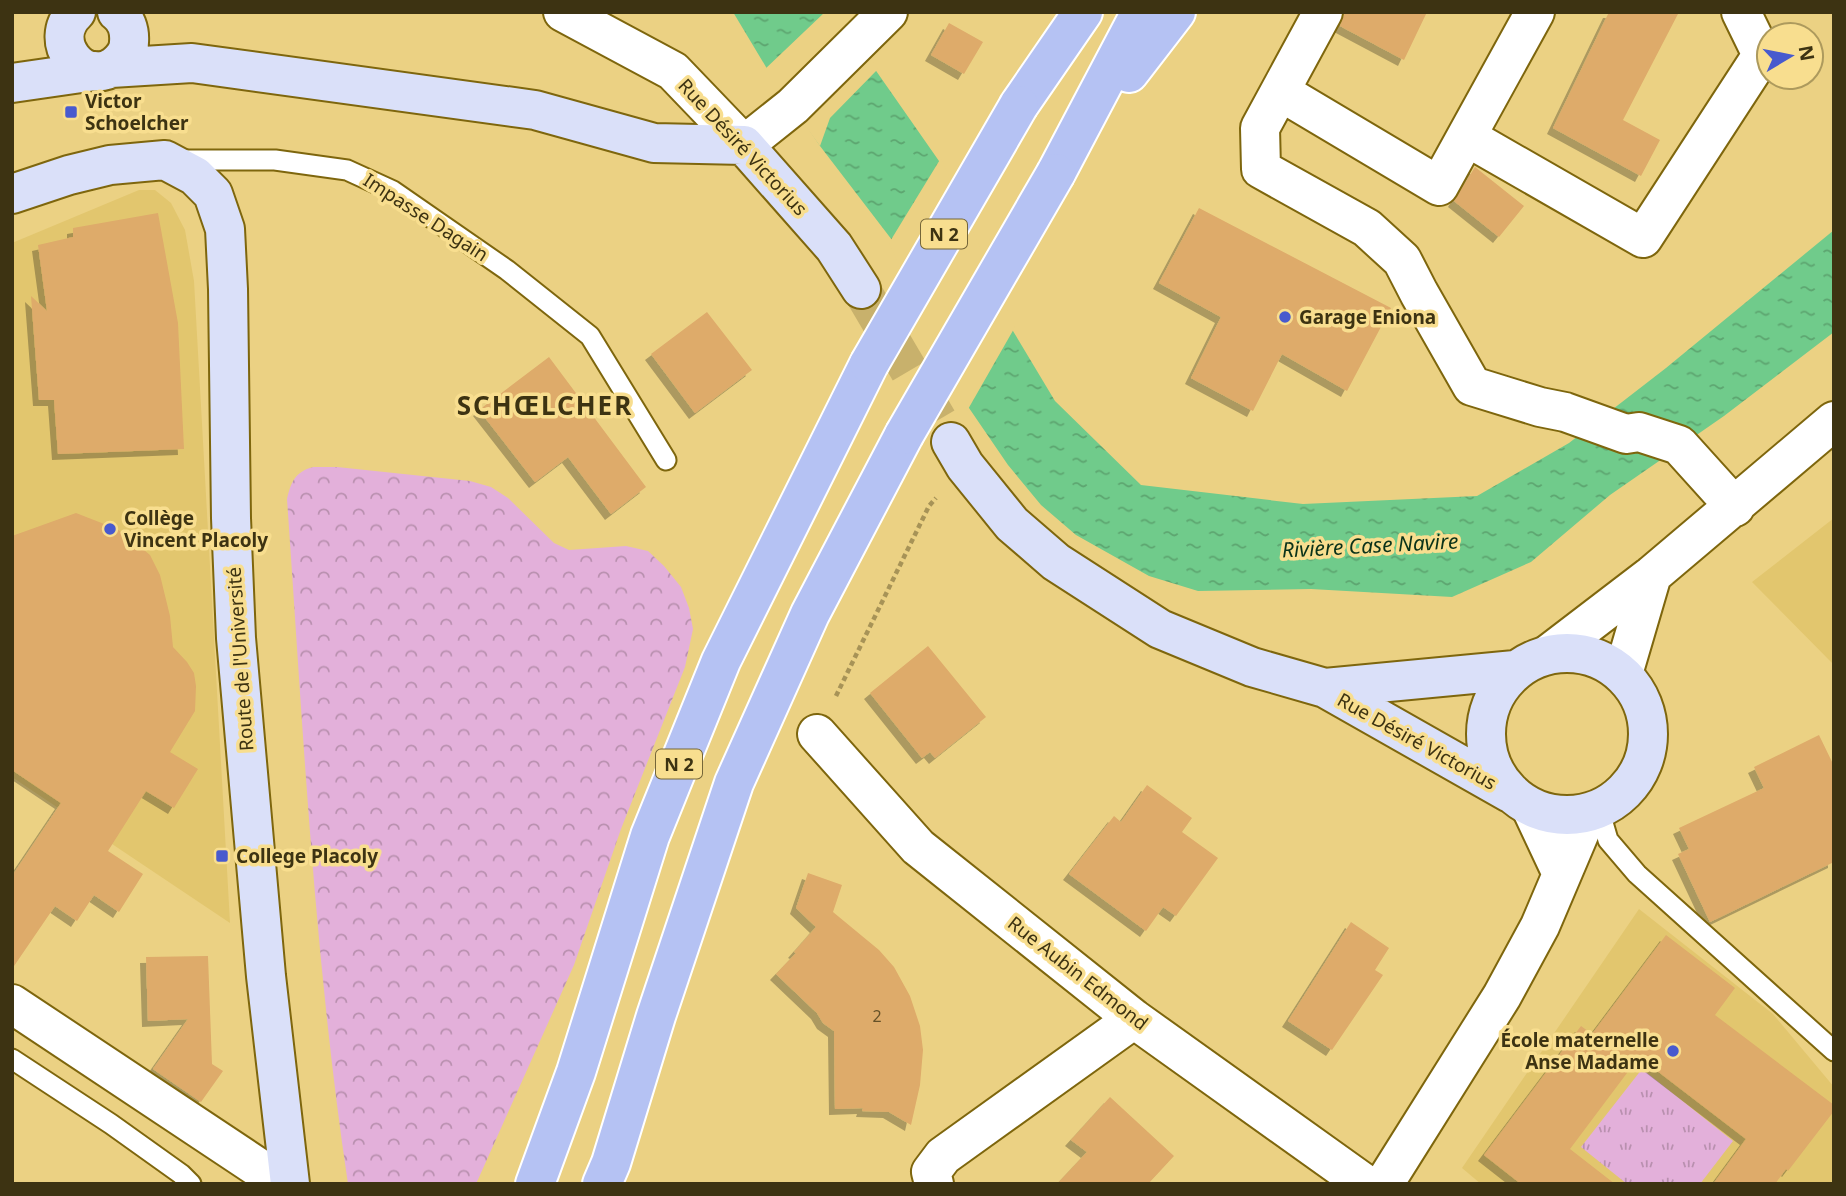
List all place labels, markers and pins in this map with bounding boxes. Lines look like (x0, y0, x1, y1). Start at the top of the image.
place label: Victor Schoelcher (85, 88, 189, 136)
marker: Victor Schoelcher (63, 104, 79, 120)
place label: Garage Eniona (1299, 304, 1436, 330)
marker: Garage Eniona (1277, 309, 1293, 325)
place label: Collège Vincent Placoly (124, 505, 268, 553)
marker: Collège Vincent Placoly (102, 521, 118, 537)
place label: College Placoly (236, 843, 378, 869)
marker: College Placoly (214, 848, 230, 864)
place label: École maternelle Anse Madame (1500, 1027, 1659, 1075)
marker: École maternelle Anse Madame (1665, 1043, 1681, 1059)

